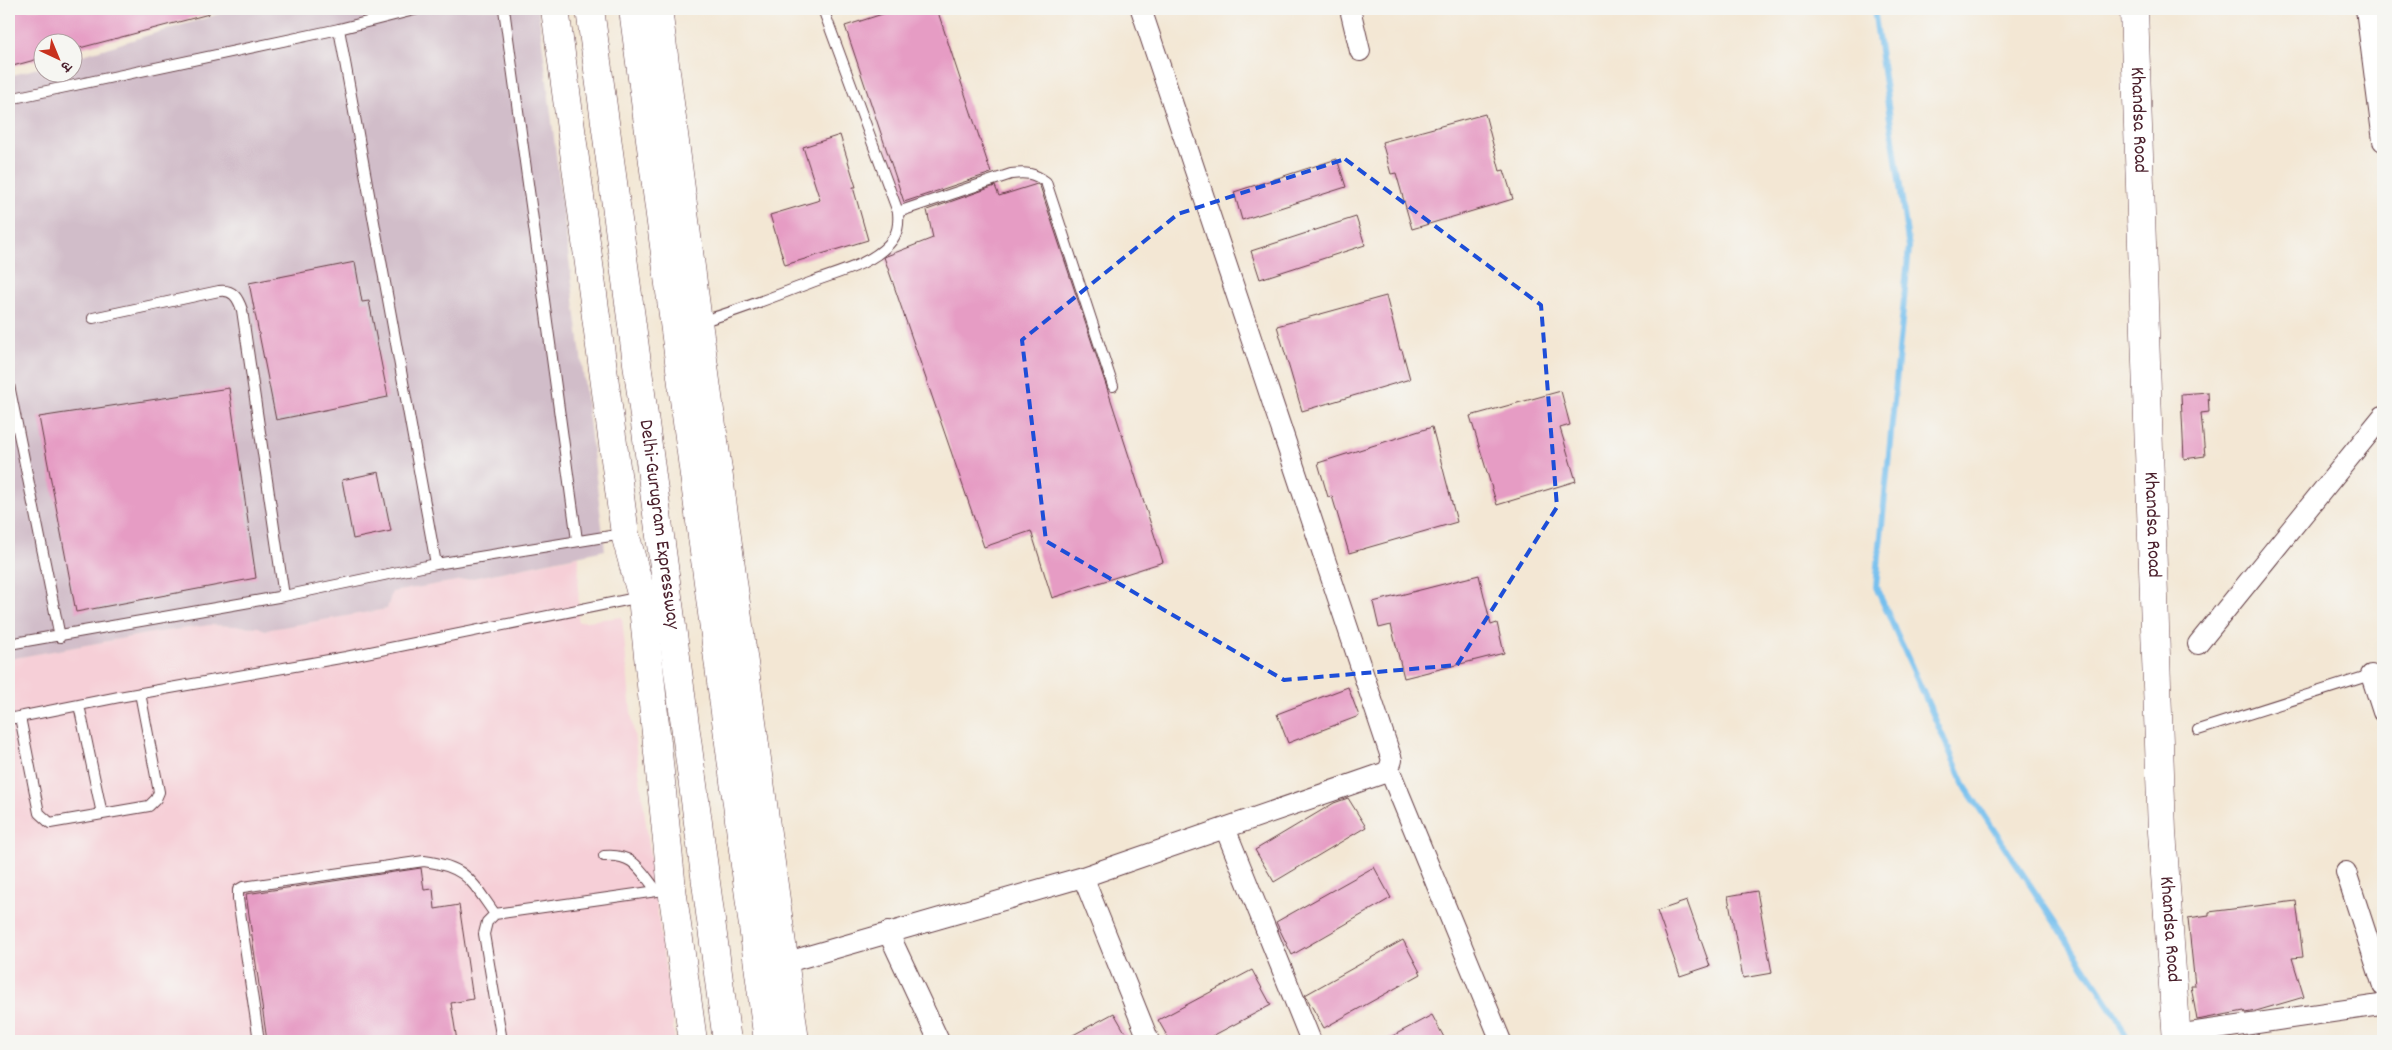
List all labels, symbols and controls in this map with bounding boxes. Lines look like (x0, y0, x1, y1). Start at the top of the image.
north arrow (32, 32, 82, 82)
text: उ (55, 55, 76, 77)
street label: Khandsa Road (2122, 66, 2154, 174)
street label: Delhi-Gurugram Expressway (631, 418, 686, 632)
street label: Khandsa Road (2136, 471, 2167, 578)
street label: Khandsa Road (2151, 875, 2187, 983)

